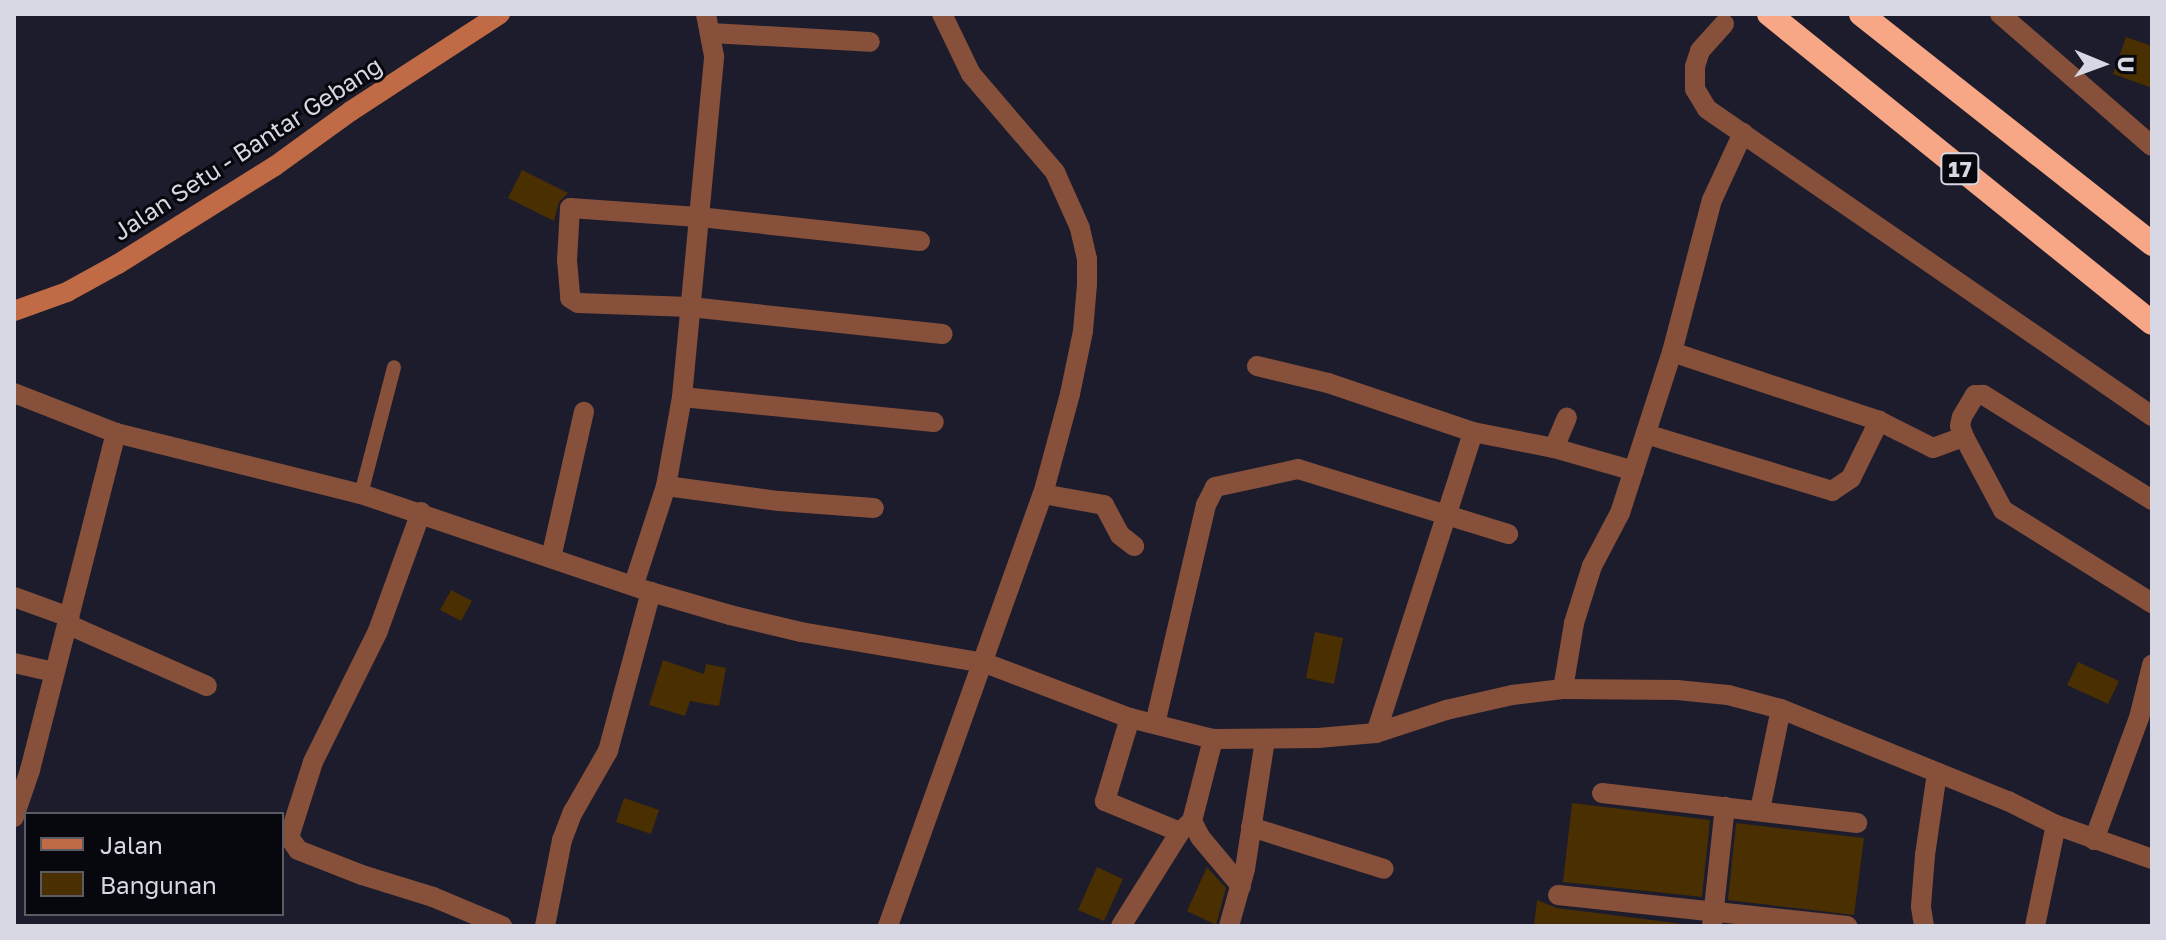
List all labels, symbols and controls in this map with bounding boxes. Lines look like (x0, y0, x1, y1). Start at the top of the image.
north arrow (2062, 24, 2142, 104)
street label: Jalan Setu - Bantar Gebang (107, 50, 387, 246)
text: U (2113, 56, 2140, 73)
road number: 17 (1940, 151, 1980, 187)
legend (24, 812, 284, 916)
text: Jalan (100, 830, 163, 859)
text: Bangunan (100, 870, 217, 899)

